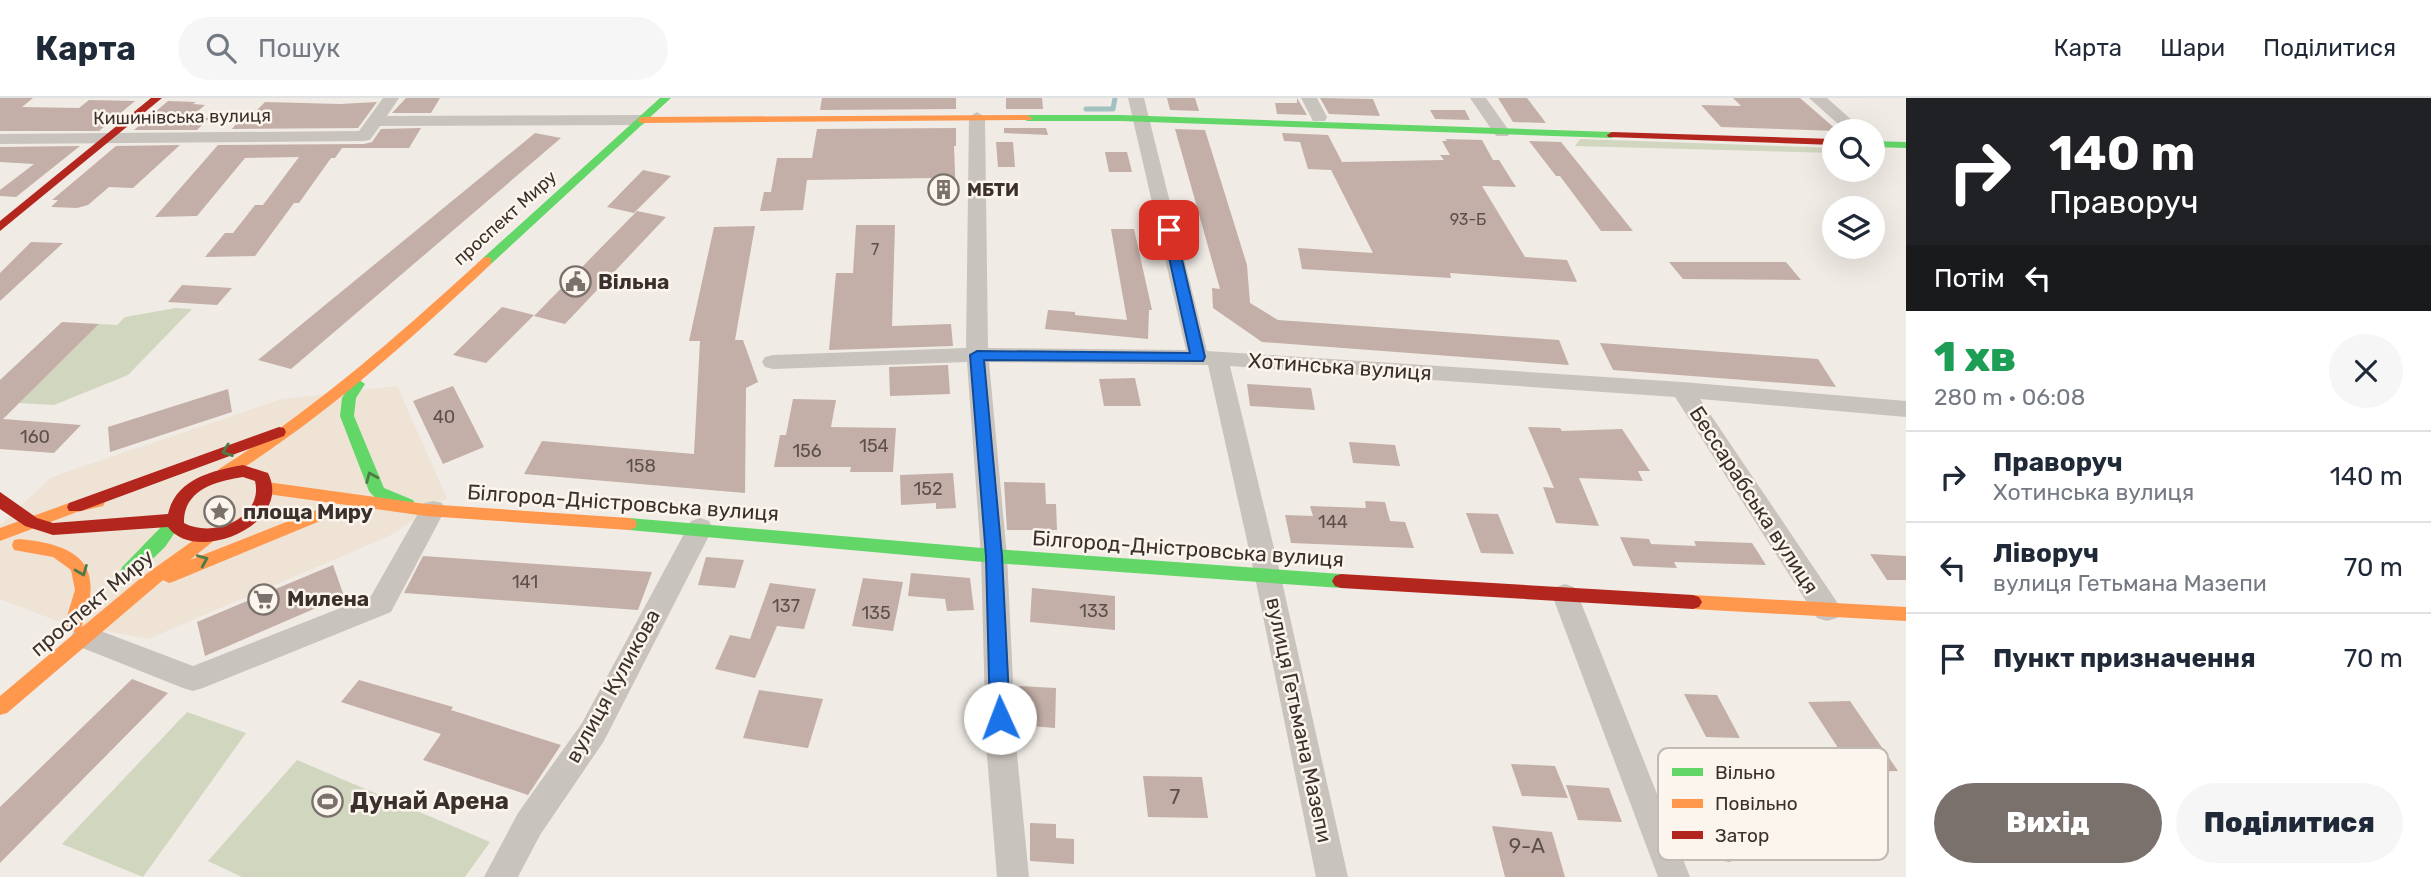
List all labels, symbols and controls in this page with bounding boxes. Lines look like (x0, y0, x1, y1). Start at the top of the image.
search box (178, 17, 668, 80)
text: Карта (35, 29, 136, 68)
icon: search (202, 29, 240, 67)
text: Пошук (258, 33, 340, 64)
text: Карта (2053, 34, 2122, 62)
text: Шари (2160, 34, 2225, 62)
text: Поділитися (2263, 34, 2396, 62)
street label: Кишинівська вулиця (93, 104, 271, 130)
map controls (1822, 119, 1885, 259)
button: search (1822, 119, 1885, 182)
text: 140 m (2049, 124, 2195, 182)
icon: right (1934, 126, 2025, 217)
street label: проспект Миру (449, 166, 561, 270)
building icon: МБТИ (927, 173, 961, 207)
place label: МБТИ (967, 179, 1019, 201)
text: Праворуч (2049, 183, 2198, 221)
button: layers (1822, 196, 1885, 259)
pin (1139, 200, 1199, 260)
house number: 93-Б (1450, 210, 1486, 229)
icon: arrive (1150, 211, 1188, 249)
house number: 7 (871, 240, 879, 259)
icon: left (2019, 259, 2057, 297)
text: Потім (1934, 263, 2005, 294)
public building icon: Вільна (558, 265, 592, 299)
place label: Вільна (598, 269, 669, 294)
text: 1 хв (1934, 332, 2016, 382)
button: close (2329, 334, 2403, 408)
street label: Хотинська вулиця (1247, 348, 1433, 385)
text: 280 m · 06:08 (1934, 383, 2085, 411)
street label: Бессарабська вулиця (1684, 401, 1824, 598)
house number: 40 (433, 406, 455, 428)
house number: 160 (20, 426, 50, 448)
house number: 154 (859, 435, 889, 457)
house number: 156 (792, 440, 822, 462)
one-way arrow (221, 443, 233, 457)
text: Праворуч (1993, 447, 2123, 478)
house number: 158 (626, 455, 656, 477)
icon: right (1934, 458, 1972, 496)
text: 140 m (2330, 461, 2403, 492)
one-way arrow (365, 472, 379, 484)
house number: 152 (914, 478, 942, 500)
text: Хотинська вулиця (1993, 478, 2194, 506)
street label: Білгород-Дністровська вулиця (466, 479, 780, 526)
place icon: площа Миру (203, 495, 237, 529)
place label: площа Миру (243, 499, 374, 524)
house number: 144 (1318, 511, 1348, 533)
street label: Білгород-Дністровська вулиця (1031, 525, 1345, 572)
text: Ліворуч (1993, 538, 2099, 569)
street label: проспект Миру (25, 544, 158, 661)
icon: left (1934, 549, 1972, 587)
text: 70 m (2344, 552, 2403, 583)
one-way arrow (197, 555, 209, 569)
one-way arrow (73, 564, 87, 576)
text: вулиця Гетьмана Мазепи (1993, 569, 2267, 597)
house number: 141 (512, 571, 538, 593)
supermarket icon: Милена (247, 582, 281, 616)
place label: Милена (287, 586, 369, 611)
house number: 137 (772, 595, 800, 617)
street label: вулиця Гетьмана Мазепи (1261, 595, 1338, 845)
house number: 133 (1079, 600, 1109, 622)
house number: 135 (861, 602, 891, 624)
street label: вулиця Куликова (560, 605, 665, 767)
icon: arrive (1934, 640, 1972, 678)
text: Пункт призначення (1993, 643, 2256, 674)
text: 70 m (2344, 643, 2403, 674)
position arrow (963, 681, 1037, 755)
legend (1658, 748, 1888, 860)
text: Вільно (1715, 761, 1775, 784)
button: Вихід (1934, 783, 2162, 863)
button: Поділитися (2176, 783, 2403, 863)
sports icon: Дунай Арена (310, 784, 344, 818)
house number: 7 (1170, 784, 1181, 809)
place label: Дунай Арена (350, 787, 509, 815)
text: Повільно (1715, 792, 1798, 815)
text: Затор (1715, 824, 1769, 847)
house number: 9-А (1509, 833, 1545, 858)

